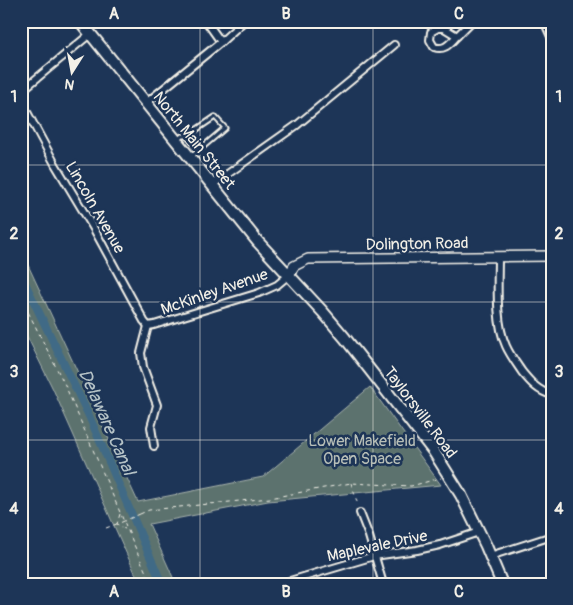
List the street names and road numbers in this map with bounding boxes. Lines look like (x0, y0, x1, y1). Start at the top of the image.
street label: North Main Street (149, 88, 240, 194)
street label: Lincoln Avenue (61, 158, 130, 257)
street label: Dolington Road (365, 233, 469, 255)
street label: McKinley Avenue (158, 264, 271, 320)
street label: Taylorsville Road (379, 363, 461, 462)
street label: Maplevale Drive (325, 526, 429, 566)

